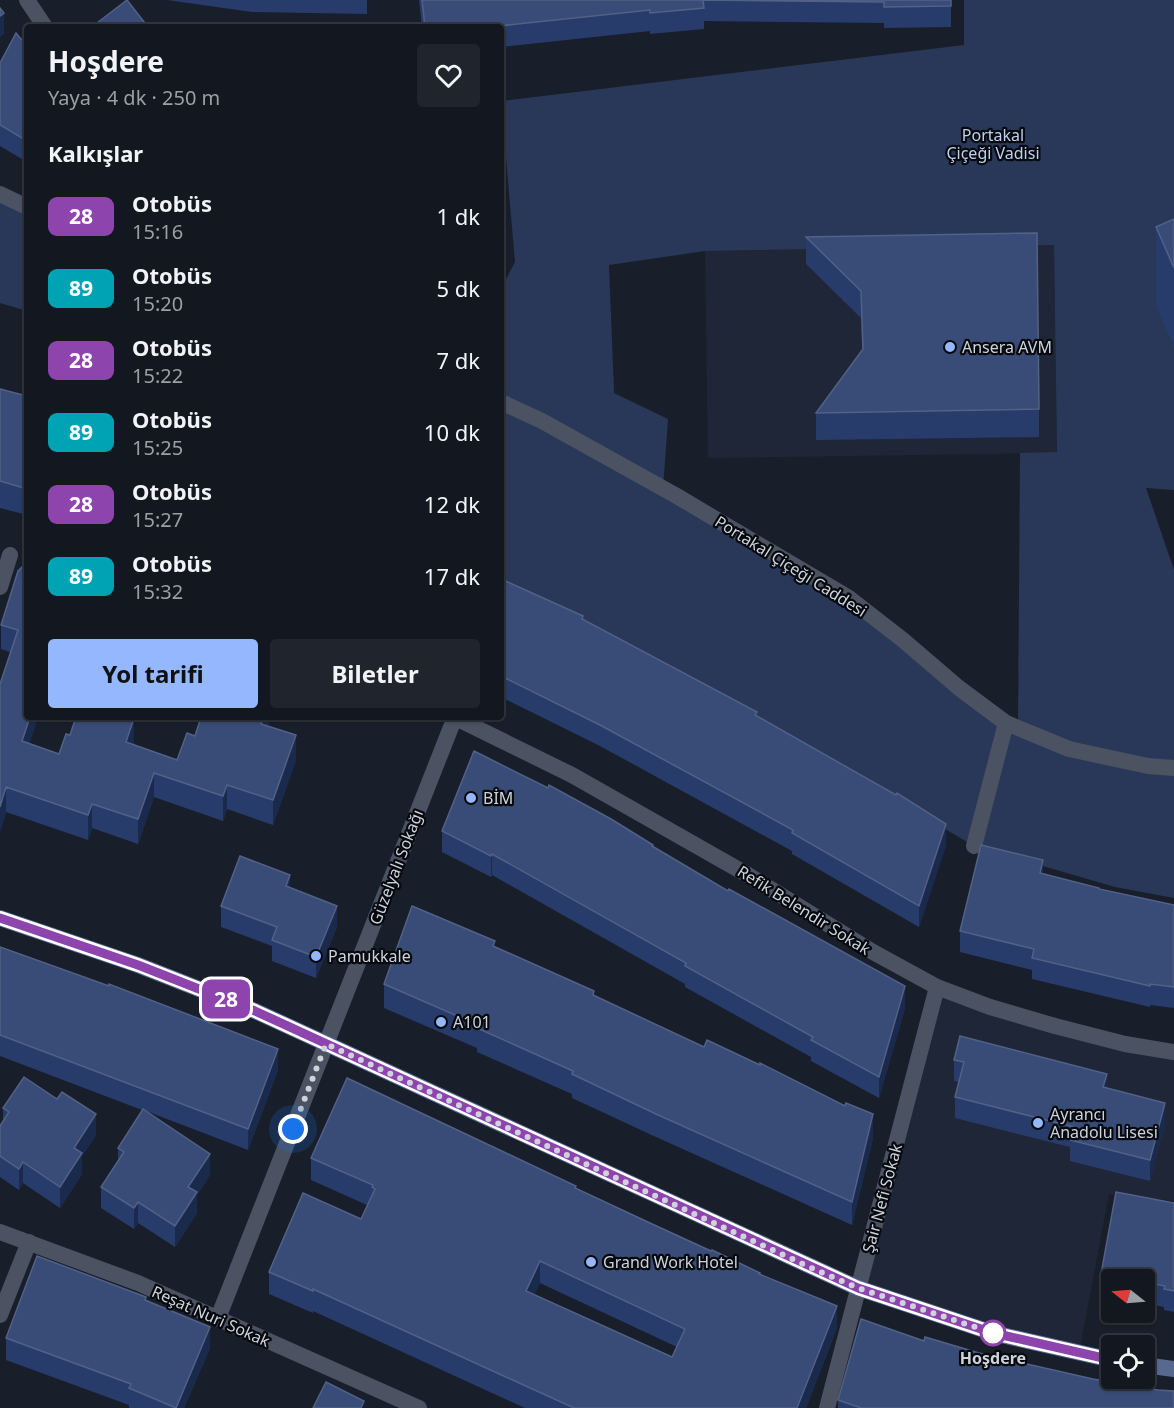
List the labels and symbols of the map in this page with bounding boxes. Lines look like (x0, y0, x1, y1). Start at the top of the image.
park label: Portakal Çiçeği Vadisi (946, 124, 1040, 164)
place label: Ansera AVM (962, 336, 1052, 358)
marker: Ansera AVM (943, 340, 957, 354)
street label: Portakal Çiçeği Caddesi (711, 510, 871, 622)
place label: BİM (483, 787, 513, 809)
marker: BİM (464, 791, 478, 805)
street label: Güzelyalı Sokağı (364, 806, 428, 928)
street label: Refik Belendir Sokak (733, 860, 875, 960)
place label: Pamukkale (328, 945, 411, 967)
marker: Pamukkale (309, 949, 323, 963)
line badge: 28 (199, 980, 253, 1018)
place label: A101 (453, 1011, 491, 1033)
marker: A101 (434, 1015, 448, 1029)
place label: Ayrancı Anadolu Lisesi (1050, 1103, 1158, 1143)
your location (278, 1114, 308, 1144)
marker: Ayrancı Anadolu Lisesi (1031, 1116, 1045, 1130)
street label: Şair Nefi Sokak (857, 1141, 907, 1255)
place label: Grand Work Hotel (603, 1251, 738, 1273)
marker: Grand Work Hotel (584, 1255, 598, 1269)
north arrow (1101, 1269, 1155, 1323)
street label: Reşat Nuri Sokak (149, 1280, 274, 1352)
marker: Hoşdere (980, 1320, 1006, 1346)
place label: Hoşdere (960, 1347, 1026, 1369)

